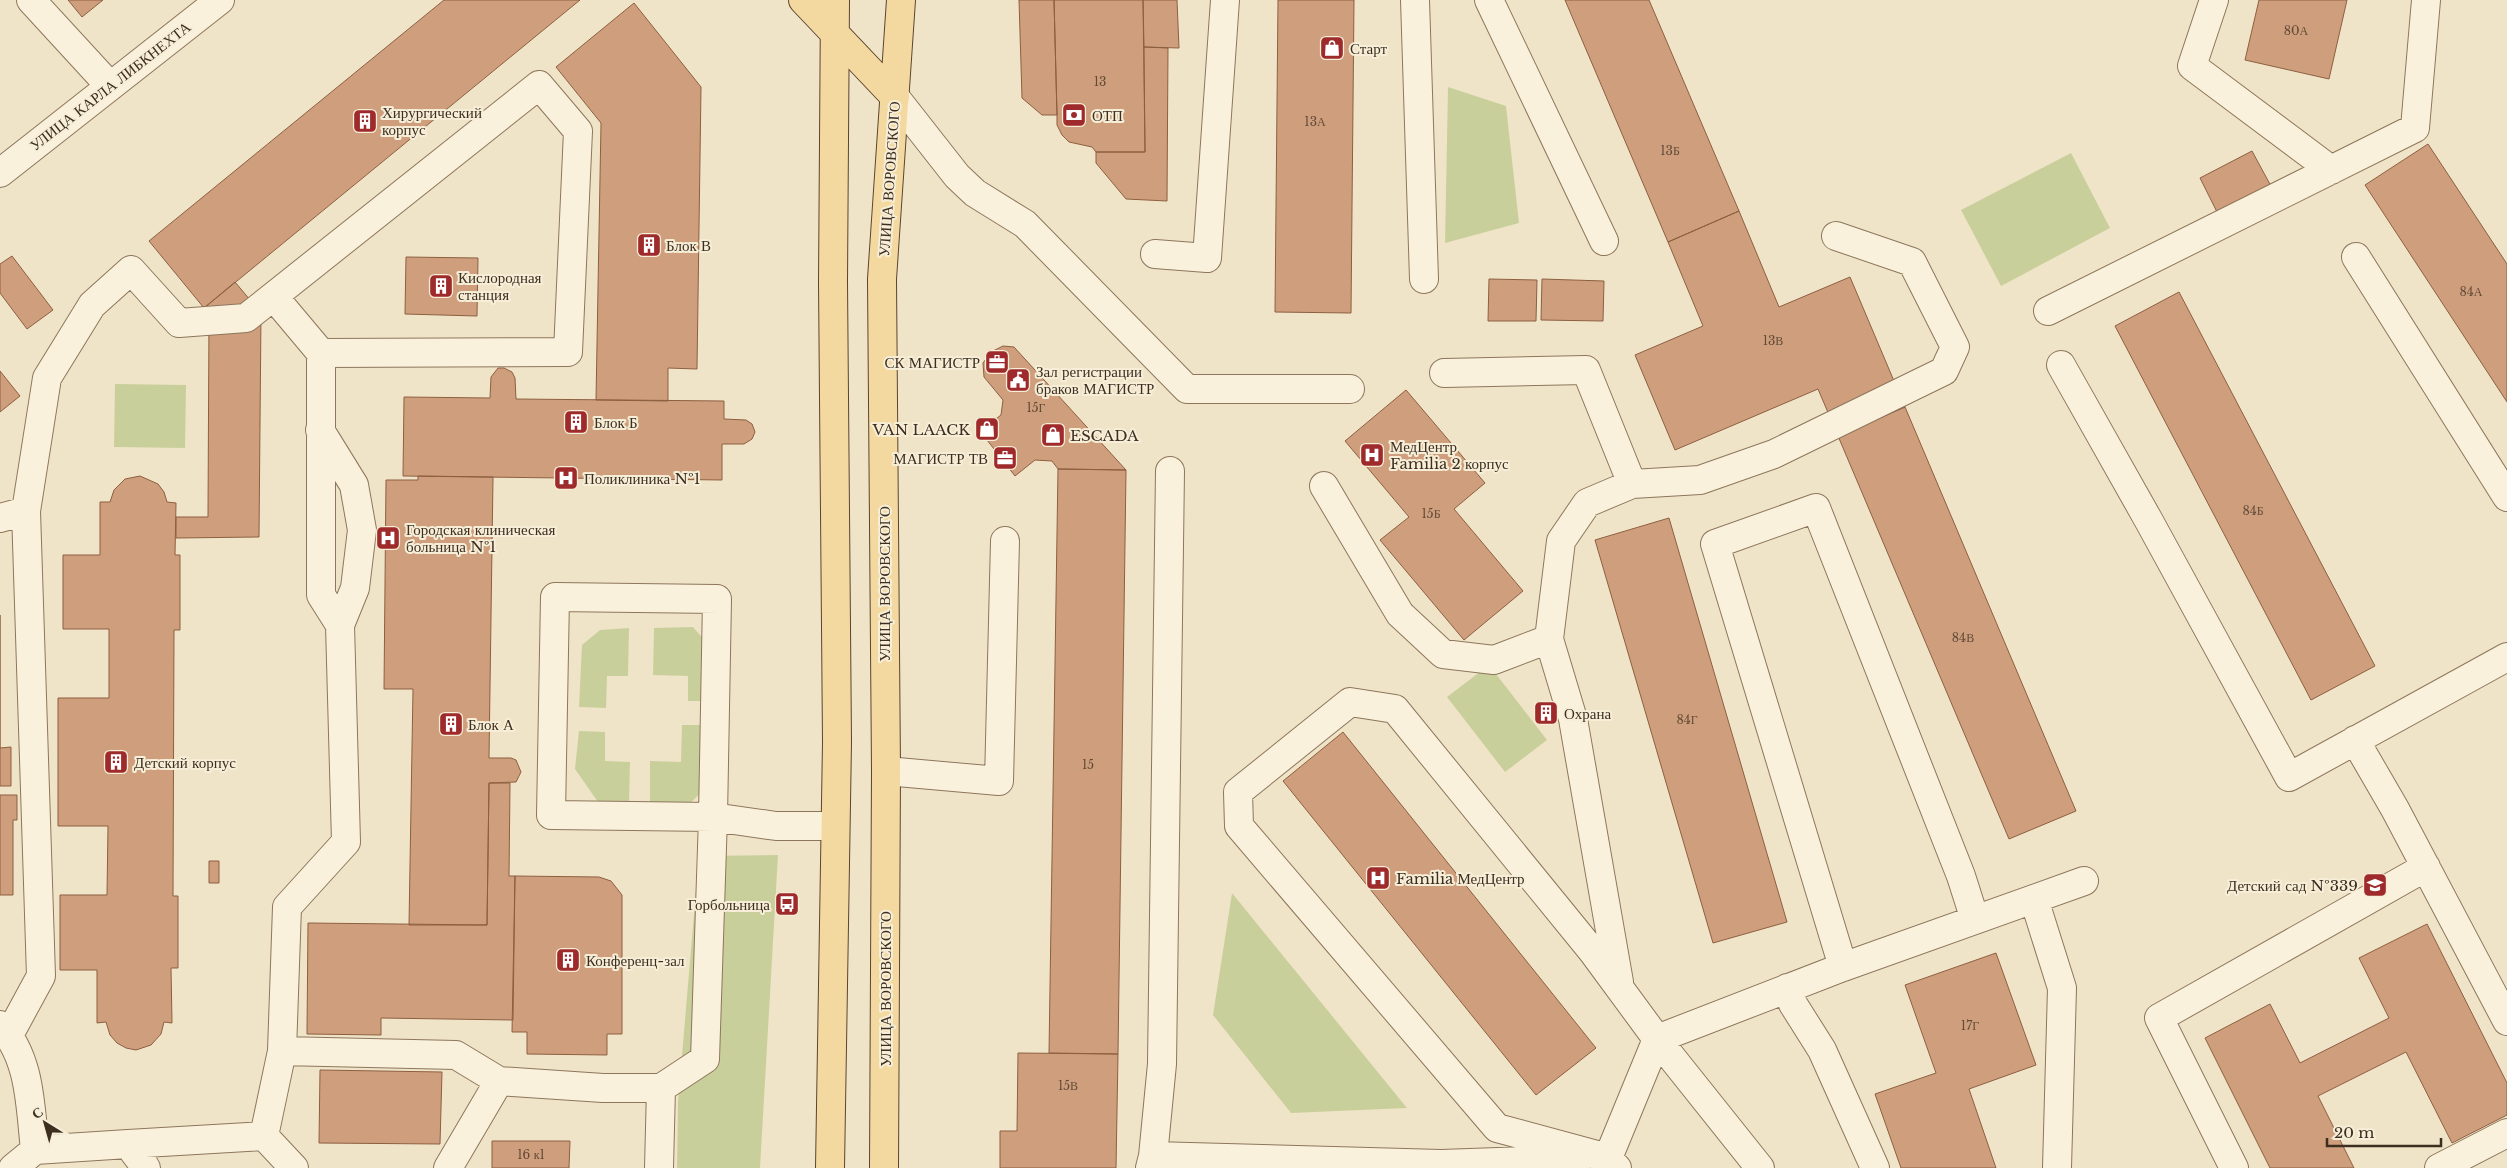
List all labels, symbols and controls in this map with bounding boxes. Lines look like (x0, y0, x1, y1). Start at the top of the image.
street label: УЛИЦА КАРЛА ЛИБКНЕХТА (26, 17, 194, 155)
house number: 80А (2284, 23, 2309, 38)
shop icon: Старт (1319, 35, 1345, 61)
place label: Старт (1350, 39, 1388, 58)
house number: 13 (1094, 74, 1106, 89)
street label: УЛИЦА ВОРОВСКОГО (874, 101, 904, 257)
bank icon: ОТП (1061, 102, 1087, 128)
place label: Хирургический корпус (382, 103, 482, 139)
place label: ОТП (1092, 106, 1123, 125)
building icon: Хирургический корпус (352, 108, 378, 134)
house number: 13А (1304, 114, 1326, 129)
house number: 13Б (1660, 143, 1680, 158)
building icon: Блок В (636, 232, 662, 258)
place label: Блок В (666, 236, 711, 255)
place label: Кислородная станция (458, 268, 542, 304)
building icon: Кислородная станция (428, 273, 454, 299)
house number: 84А (2460, 284, 2483, 299)
house number: 13В (1763, 333, 1783, 348)
office icon: СК МАГИСТР (984, 349, 1010, 375)
place label: СК МАГИСТР (885, 353, 980, 372)
place label: Зал регистрации браков МАГИСТР (1036, 362, 1154, 398)
public building icon: Зал регистрации браков МАГИСТР (1005, 367, 1031, 393)
house number: 15Г (1026, 400, 1046, 415)
building icon: Блок Б (563, 409, 589, 435)
place label: Блок Б (594, 413, 638, 432)
shop icon: VAN LAACK (974, 416, 1000, 442)
place label: VAN LAACK (871, 420, 970, 439)
shop icon: ESCADA (1040, 422, 1066, 448)
place label: ESCADA (1070, 426, 1139, 445)
place label: МедЦентр Familia 2 корпус (1390, 437, 1509, 473)
hospital icon: МедЦентр Familia 2 корпус (1359, 442, 1385, 468)
office icon: МАГИСТР ТВ (992, 445, 1018, 471)
place label: МАГИСТР ТВ (893, 449, 988, 468)
hospital icon: Поликлиника №1 (553, 465, 579, 491)
place label: Поликлиника №1 (584, 469, 701, 488)
house number: 84Б (2242, 503, 2264, 518)
street label: УЛИЦА ВОРОВСКОГО (875, 506, 894, 662)
house number: 15Б (1421, 506, 1441, 521)
place label: Городская клиническая больница №1 (406, 520, 555, 556)
hospital icon: Городская клиническая больница №1 (375, 525, 401, 551)
house number: 84В (1952, 630, 1974, 645)
building icon: Охрана (1533, 700, 1559, 726)
place label: Охрана (1564, 704, 1612, 723)
building icon: Блок А (438, 711, 464, 737)
house number: 84Г (1676, 712, 1698, 727)
place label: Блок А (468, 715, 514, 734)
building icon: Детский корпус (103, 749, 129, 775)
place label: Детский корпус (134, 753, 236, 772)
house number: 15 (1082, 757, 1094, 772)
hospital icon: Familia МедЦентр (1365, 865, 1391, 891)
place label: Familia МедЦентр (1396, 869, 1524, 888)
school or university icon: Детский сад №339 (2362, 872, 2388, 898)
place label: Детский сад №339 (2227, 876, 2358, 895)
bus stop icon: Горбольница (774, 891, 800, 917)
place label: Горбольница (688, 895, 770, 914)
street label: УЛИЦА ВОРОВСКОГО (876, 911, 895, 1067)
building icon: Конференц-зал (555, 947, 581, 973)
place label: Конференц-зал (586, 951, 685, 970)
house number: 17Г (1961, 1018, 1979, 1033)
house number: 15В (1058, 1078, 1078, 1093)
north arrow (20, 1098, 70, 1148)
text: С (28, 1102, 47, 1123)
scale bar (2327, 1116, 2441, 1148)
text: 20 m (2334, 1123, 2374, 1142)
house number: 16 к1 (517, 1147, 545, 1162)

